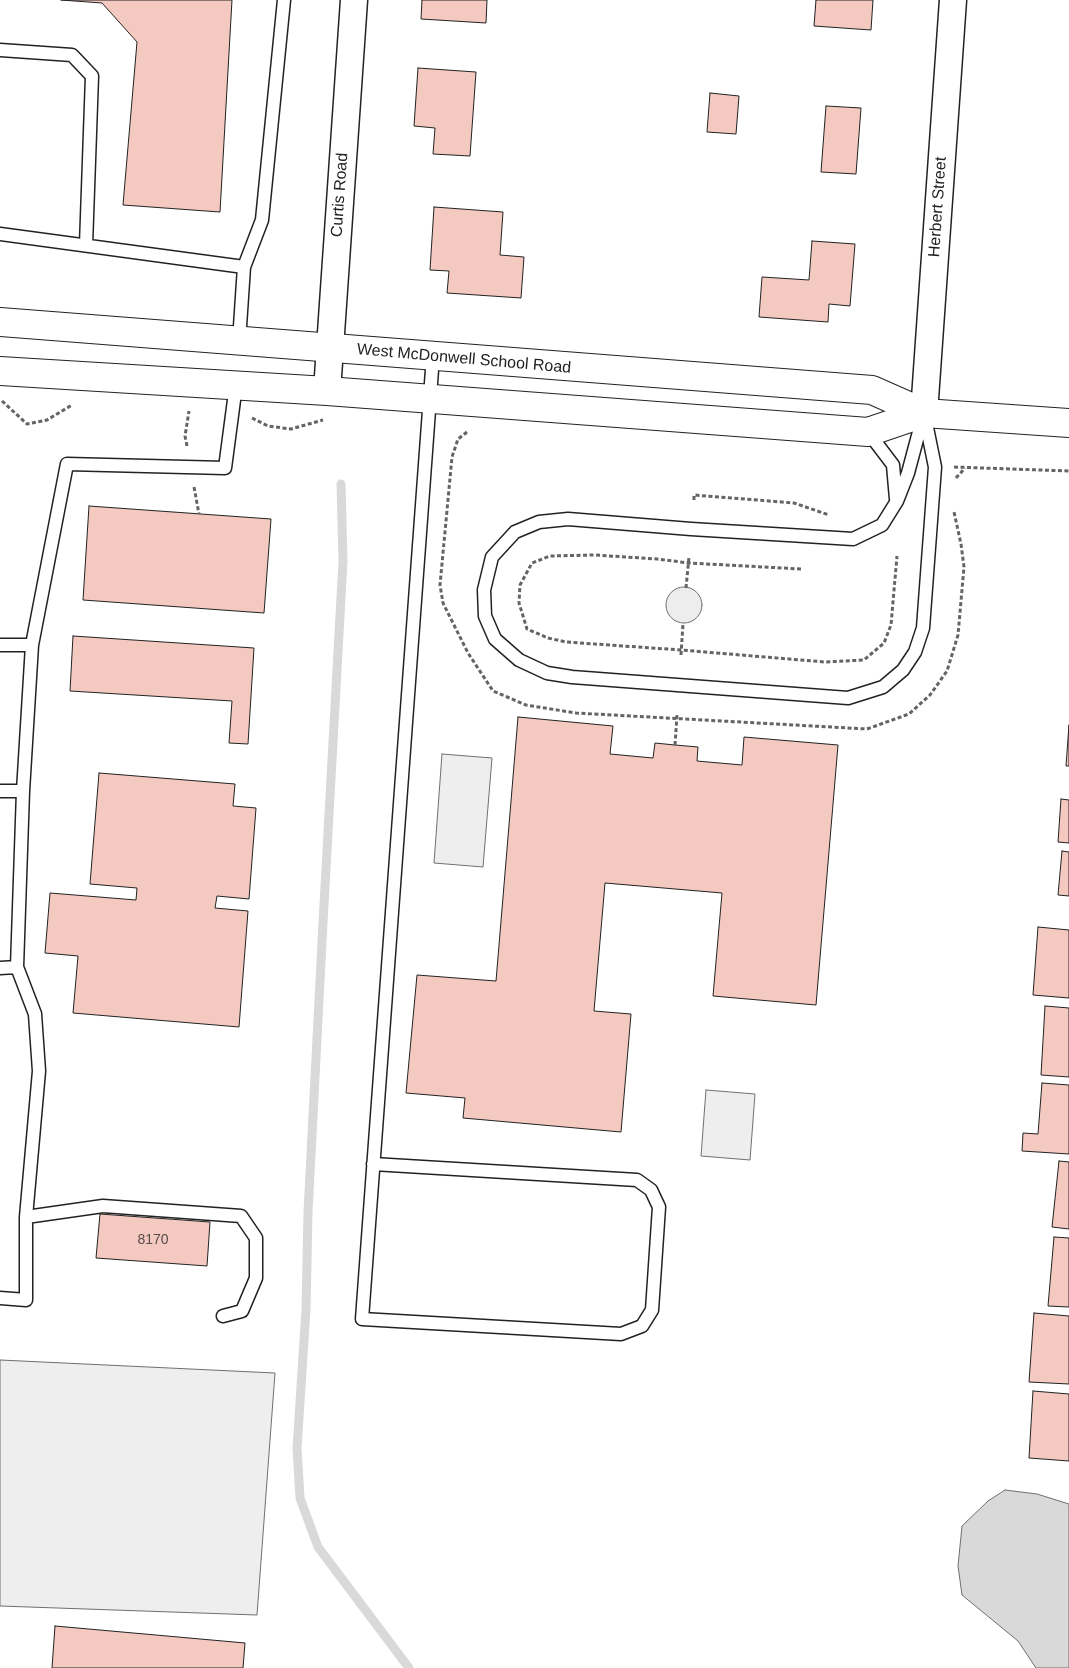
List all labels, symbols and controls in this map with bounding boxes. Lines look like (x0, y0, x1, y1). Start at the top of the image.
street label: Curtis Road (327, 152, 353, 238)
street label: Herbert Street (925, 156, 951, 258)
street label: West McDonwell School Road (356, 340, 572, 378)
house number: 8170 (137, 1232, 169, 1248)

